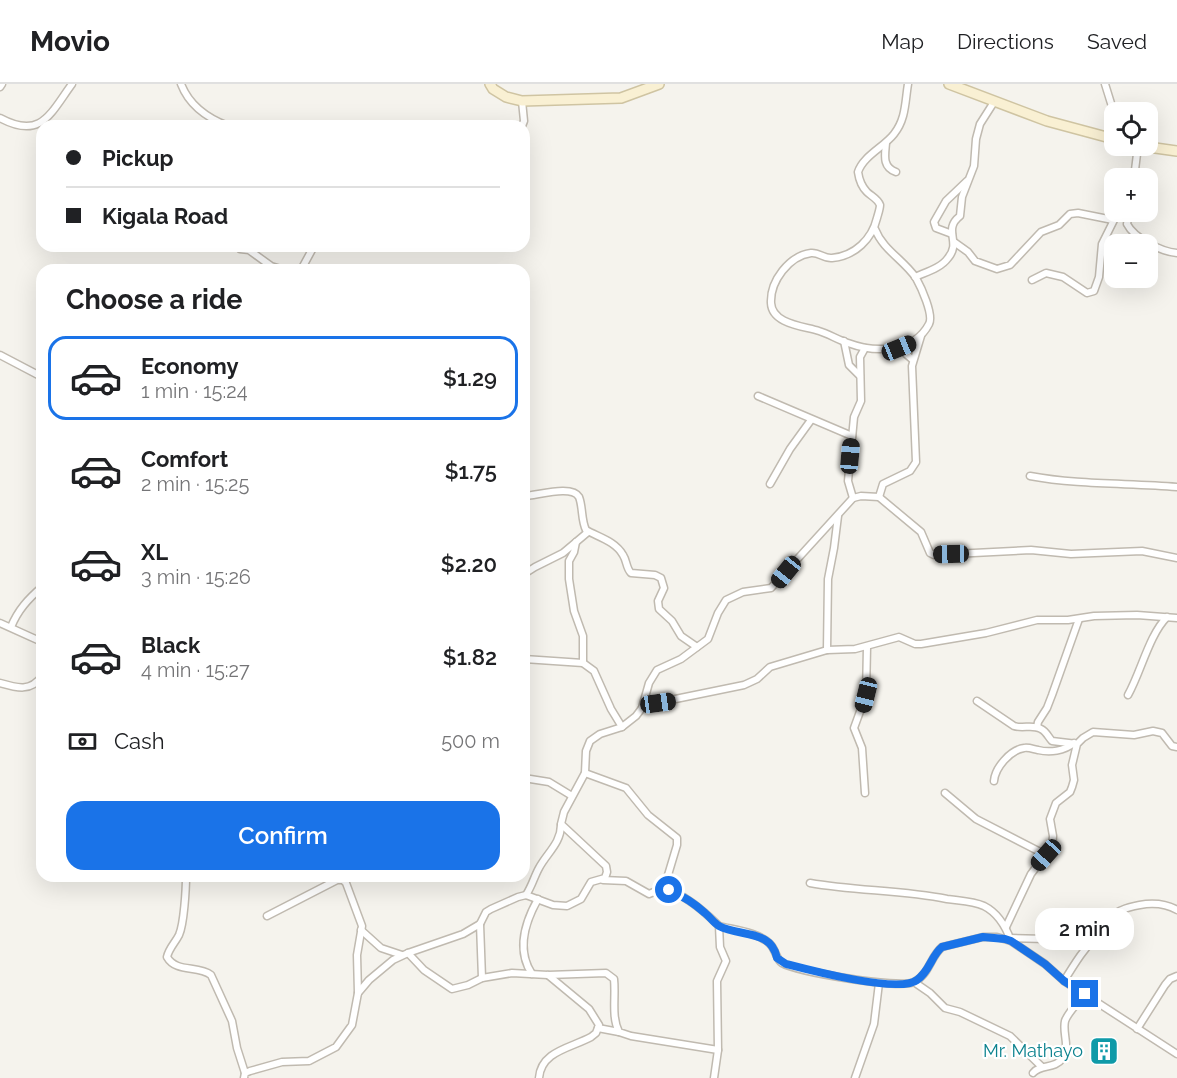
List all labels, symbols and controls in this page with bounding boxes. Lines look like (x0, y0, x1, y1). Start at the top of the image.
text: Movio (30, 25, 110, 58)
text: Map (881, 29, 924, 54)
text: Directions (957, 29, 1054, 54)
text: Saved (1087, 29, 1147, 54)
map controls (1104, 102, 1158, 288)
button: locate (1104, 102, 1158, 156)
text: Pickup (102, 145, 174, 171)
button: + (1104, 168, 1158, 222)
text: Kigala Road (102, 203, 228, 229)
button: − (1104, 234, 1158, 288)
text: Choose a ride (66, 284, 242, 315)
car (879, 333, 919, 363)
icon: car (69, 351, 123, 405)
text: Economy (141, 353, 239, 379)
text: $1.29 (443, 365, 497, 391)
text: 1 min · 15:24 (141, 379, 248, 403)
car (839, 437, 861, 475)
icon: car (69, 444, 123, 498)
text: Comfort (141, 446, 228, 472)
text: $1.75 (445, 458, 497, 484)
text: 2 min · 15:25 (141, 472, 249, 496)
icon: car (69, 537, 123, 591)
text: XL (141, 539, 168, 565)
car (933, 545, 969, 563)
text: $2.20 (441, 551, 497, 577)
car (768, 552, 804, 592)
text: 3 min · 15:26 (141, 565, 251, 589)
icon: car (69, 630, 123, 684)
text: Black (141, 632, 200, 658)
text: $1.82 (443, 644, 497, 670)
text: 4 min · 15:27 (141, 658, 250, 682)
car (853, 675, 879, 715)
car (639, 692, 677, 714)
icon: cash (66, 725, 99, 758)
text: Cash (114, 728, 165, 754)
text: 500 m (441, 729, 500, 753)
button: Confirm (66, 801, 500, 870)
car (1027, 836, 1065, 874)
route start (655, 876, 682, 903)
callout: 2 min (1036, 907, 1134, 949)
text: 2 min (1059, 917, 1110, 941)
route end (1071, 980, 1098, 1007)
building icon: Mr. Mathayo (1088, 1035, 1120, 1067)
place label: Mr. Mathayo (983, 1040, 1083, 1061)

